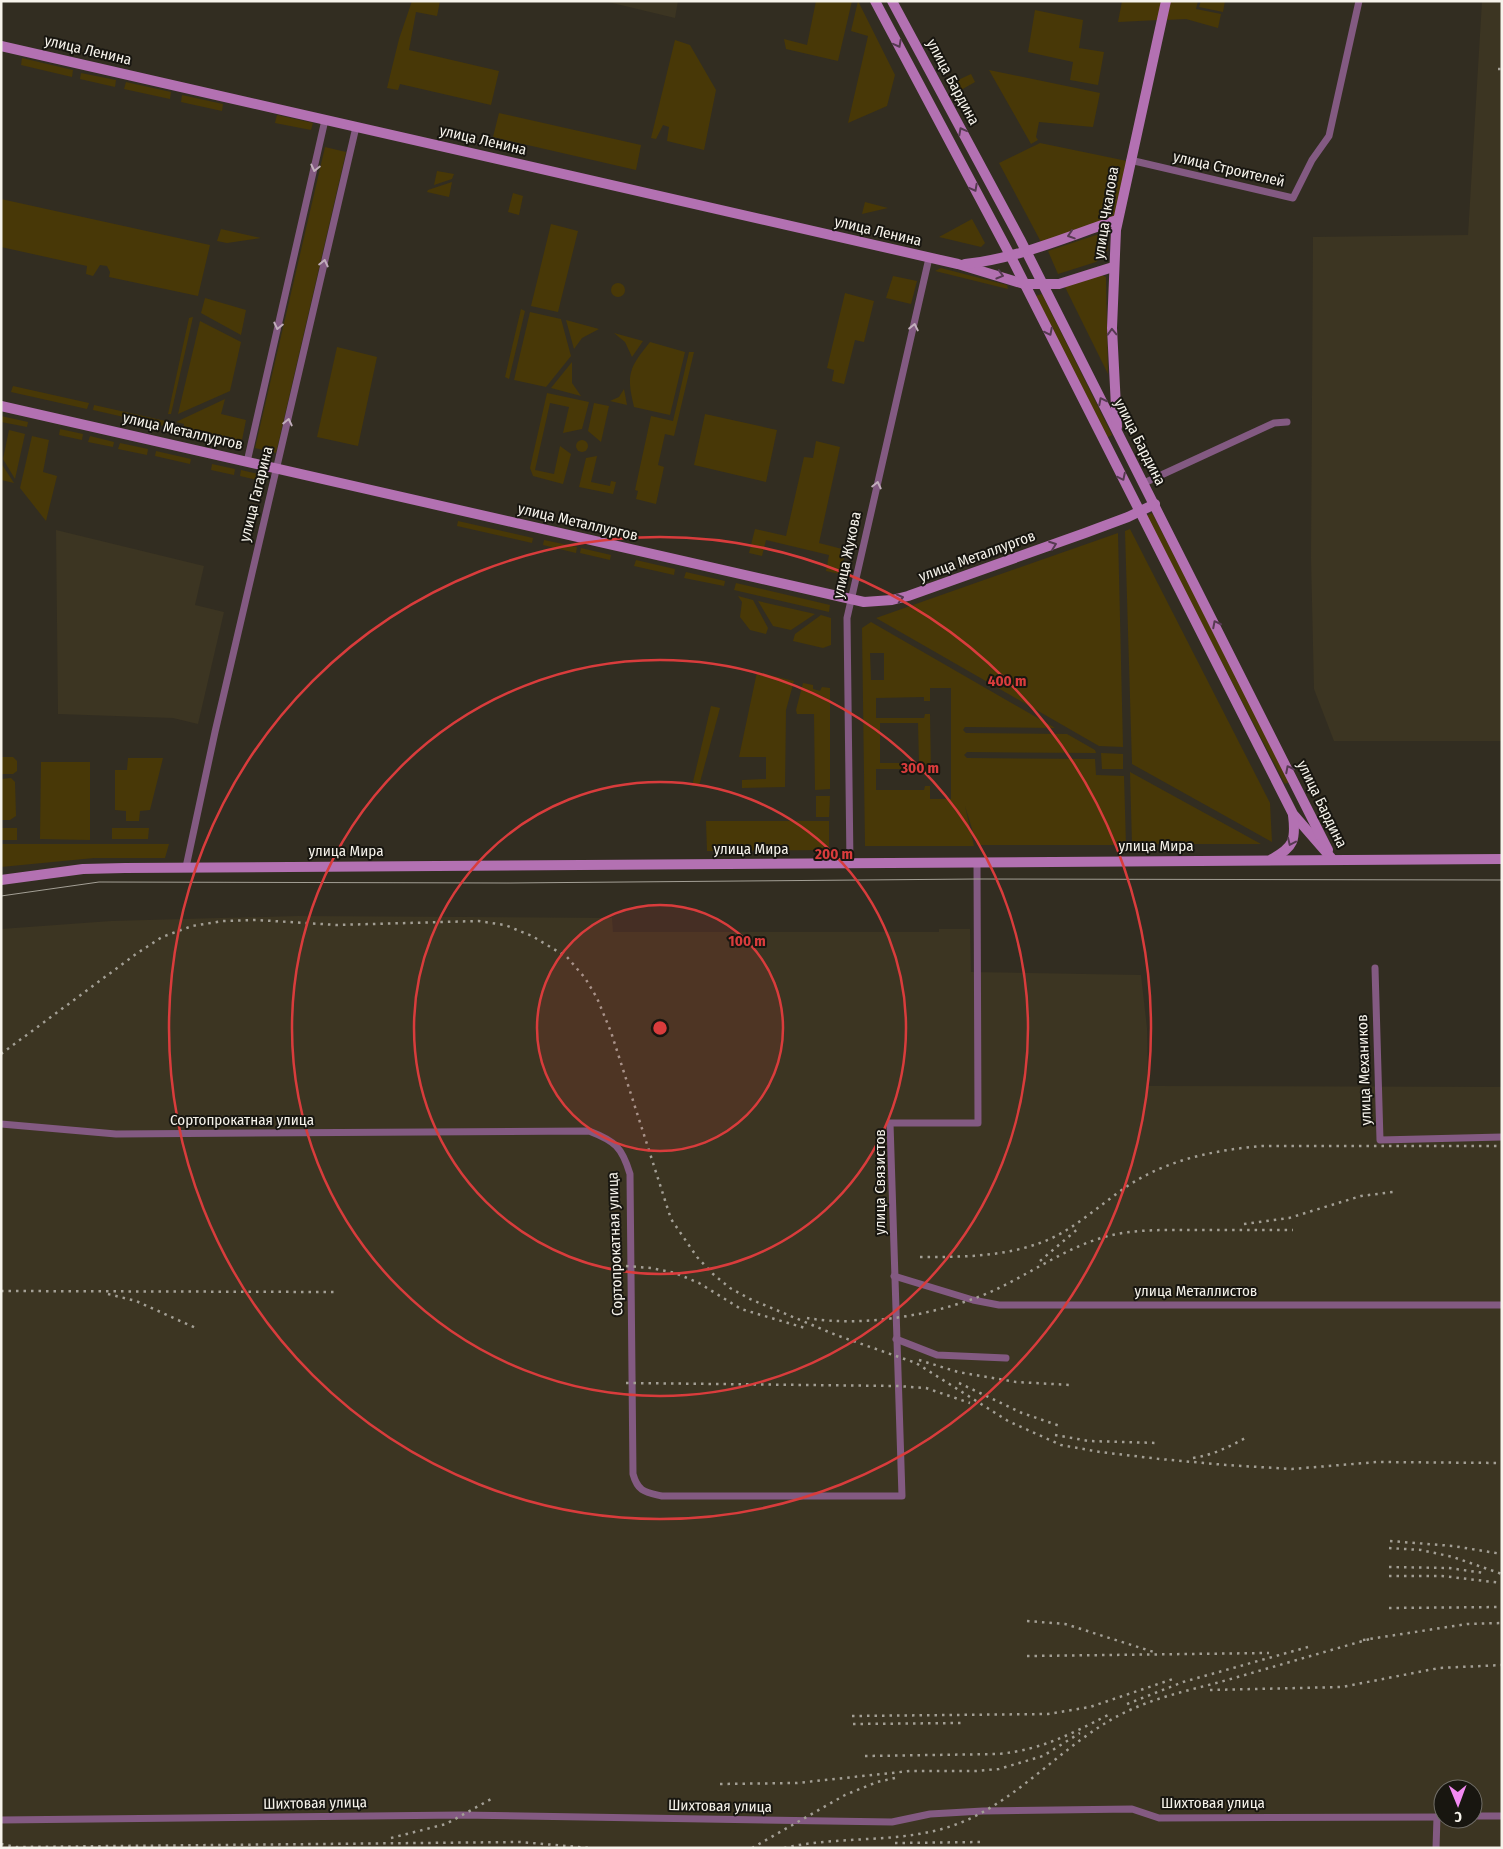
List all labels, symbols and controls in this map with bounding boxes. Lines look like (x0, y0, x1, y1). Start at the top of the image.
street label: улица Ленина (43, 31, 133, 69)
street label: улица Бардина (923, 36, 983, 128)
one-way arrow (892, 39, 902, 48)
street label: улица Ленина (438, 121, 528, 159)
one-way arrow (958, 127, 968, 136)
street label: улица Строителей (1171, 147, 1287, 191)
one-way arrow (310, 163, 321, 172)
street label: улица Чкалова (1090, 165, 1122, 261)
one-way arrow (968, 183, 978, 192)
street label: улица Ленина (833, 212, 923, 250)
one-way arrow (1068, 229, 1076, 239)
one-way arrow (318, 259, 329, 268)
one-way arrow (995, 270, 1003, 280)
one-way arrow (273, 321, 284, 330)
one-way arrow (909, 322, 919, 331)
one-way arrow (1043, 327, 1053, 336)
one-way arrow (1107, 327, 1117, 335)
street label: улица Бардина (1110, 396, 1170, 488)
one-way arrow (1098, 398, 1108, 407)
street label: улица Металлургов (121, 408, 245, 454)
one-way arrow (282, 417, 293, 426)
street label: улица Гагарина (235, 444, 277, 544)
one-way arrow (1116, 472, 1126, 481)
one-way arrow (871, 480, 882, 489)
street label: улица Металлургов (516, 499, 640, 545)
street label: улица Жукова (829, 510, 865, 600)
street label: улица Металлургов (916, 527, 1038, 585)
one-way arrow (1048, 541, 1057, 551)
one-way arrow (895, 593, 904, 604)
one-way arrow (1212, 620, 1222, 629)
text: 400 m (988, 672, 1026, 690)
street label: улица Бардина (1293, 757, 1351, 851)
text: 300 m (900, 759, 939, 777)
one-way arrow (1285, 765, 1295, 774)
one-way arrow (1287, 836, 1297, 845)
street label: улица Мира (1118, 837, 1194, 855)
street label: улица Мира (713, 840, 789, 858)
street label: улица Мира (308, 842, 384, 860)
text: 200 m (814, 845, 853, 863)
text: 100 m (728, 932, 766, 950)
street label: улица Механиков (1353, 1014, 1375, 1126)
centre of rings (651, 1019, 669, 1037)
street label: Сортопрокатная улица (170, 1111, 314, 1129)
street label: улица Связистов (871, 1129, 889, 1235)
street label: Сортопрокатная улица (603, 1172, 627, 1316)
street label: улица Металлистов (1135, 1282, 1257, 1300)
north arrow (1433, 1779, 1483, 1829)
street label: Шихтовая улица (263, 1793, 367, 1813)
street label: Шихтовая улица (1161, 1794, 1265, 1812)
street label: Шихтовая улица (668, 1796, 772, 1816)
text: С (1454, 1808, 1462, 1825)

